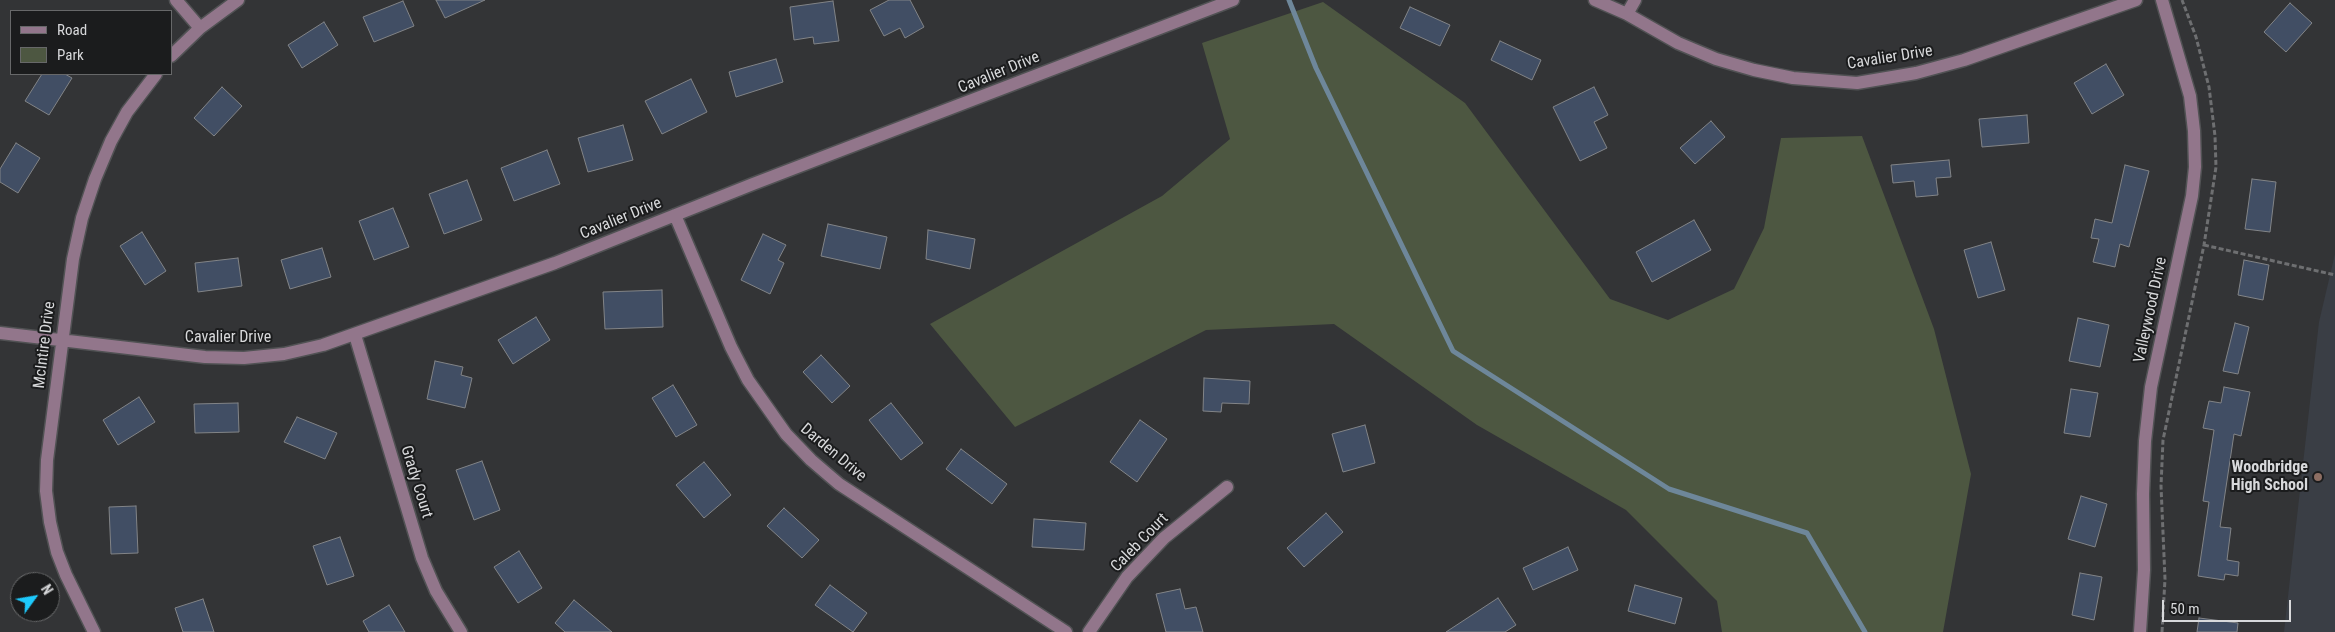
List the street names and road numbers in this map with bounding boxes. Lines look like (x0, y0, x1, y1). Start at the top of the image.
street label: Cavalier Drive (1846, 42, 1934, 74)
street label: Cavalier Drive (955, 48, 1043, 98)
street label: Cavalier Drive (577, 194, 665, 244)
street label: Valleywood Drive (2130, 255, 2172, 365)
street label: McIntire Drive (30, 300, 60, 390)
street label: Cavalier Drive (185, 328, 271, 348)
street label: Darden Drive (796, 420, 870, 486)
street label: Grady Court (396, 443, 436, 521)
street label: Caleb Court (1107, 510, 1173, 576)

